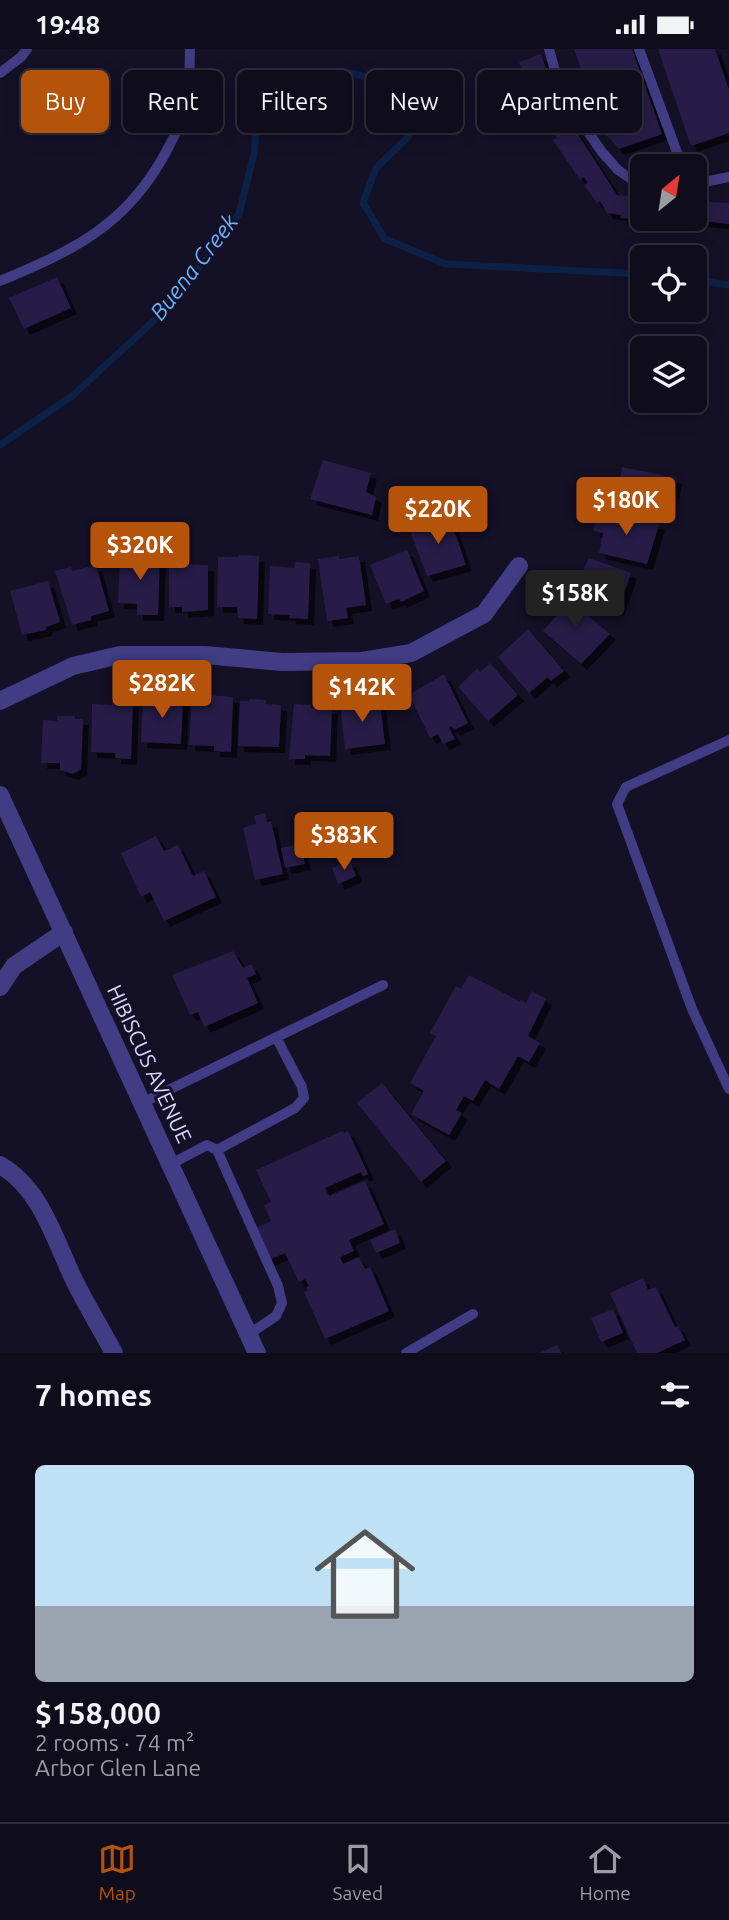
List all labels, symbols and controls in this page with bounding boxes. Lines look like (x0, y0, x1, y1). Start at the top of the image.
text: 19:48 (35, 10, 100, 39)
chip: Buy (21, 70, 109, 133)
chip: Rent (123, 70, 223, 133)
chip: Filters (237, 70, 352, 133)
chip: New (366, 70, 463, 133)
chip: Apartment (477, 70, 642, 133)
north arrow (630, 154, 707, 231)
map controls (630, 154, 707, 413)
water label: Buena Creek (145, 209, 243, 324)
button: locate (630, 245, 707, 322)
button: layers (630, 336, 707, 413)
pin: $180K (577, 477, 675, 537)
pin: $220K (389, 487, 487, 546)
text: $180K (592, 487, 660, 512)
text: $220K (404, 496, 472, 521)
pin: $320K (91, 523, 189, 582)
text: $320K (106, 532, 174, 557)
pin: $158K (526, 571, 624, 630)
text: $158K (541, 580, 609, 605)
pin: $282K (113, 661, 211, 720)
pin: $142K (313, 665, 411, 724)
text: $282K (128, 670, 196, 695)
text: $142K (328, 674, 396, 699)
pin: $383K (295, 813, 393, 872)
text: $383K (310, 822, 378, 847)
street label: HIBISCUS AVENUE (103, 981, 197, 1146)
icon: filters (656, 1376, 694, 1414)
text: 7 homes (35, 1378, 152, 1412)
icon: home (302, 1511, 428, 1637)
text: $158,000 (35, 1696, 161, 1730)
text: 2 rooms · 74 m² (35, 1730, 194, 1755)
text: Arbor Glen Lane (35, 1755, 201, 1780)
tab: Map (98, 1840, 136, 1904)
tab: Saved (333, 1840, 383, 1904)
tab: Home (580, 1840, 631, 1904)

